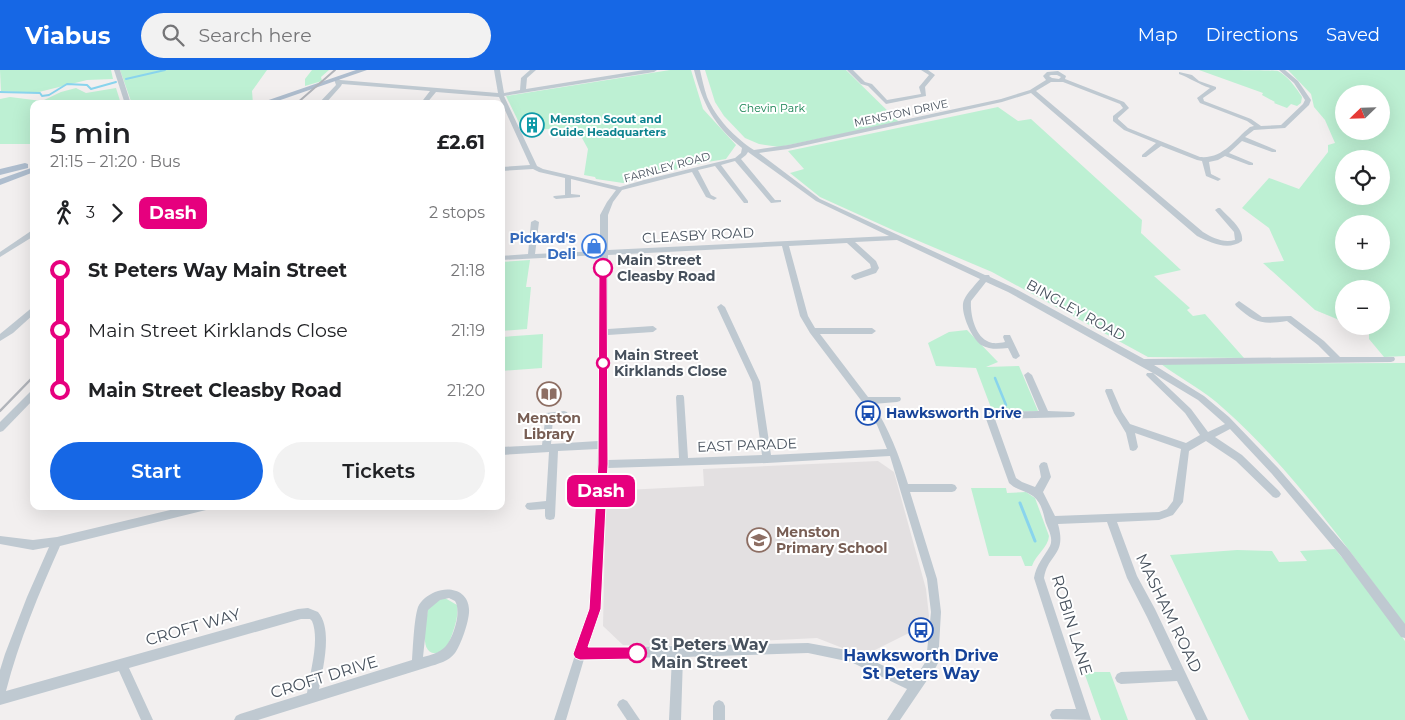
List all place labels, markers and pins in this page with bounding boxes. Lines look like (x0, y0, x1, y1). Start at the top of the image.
building icon: Menston Scout and Guide Headquarters (519, 112, 545, 138)
place label: Menston Scout and Guide Headquarters (550, 112, 666, 139)
place label: Pickard's Deli (509, 229, 577, 263)
shop icon: Pickard's Deli (581, 233, 607, 259)
place label: Main Street Cleasby Road (617, 251, 716, 285)
marker: Main Street Cleasby Road (593, 258, 613, 278)
place label: Main Street Kirklands Close (614, 346, 727, 380)
marker: Main Street Kirklands Close (596, 356, 610, 370)
library icon: Menston Library (536, 381, 562, 407)
bus stop icon: Hawksworth Drive (855, 400, 881, 426)
place label: Hawksworth Drive (886, 404, 1022, 422)
place label: Menston Library (517, 409, 581, 443)
place label: Menston Primary School (776, 523, 887, 557)
school or university icon: Menston Primary School (746, 527, 772, 553)
bus stop icon: Hawksworth Drive St Peters Way (908, 617, 934, 643)
place label: St Peters Way Main Street (651, 635, 768, 672)
marker: St Peters Way Main Street (627, 643, 647, 663)
place label: Hawksworth Drive St Peters Way (843, 646, 999, 683)

